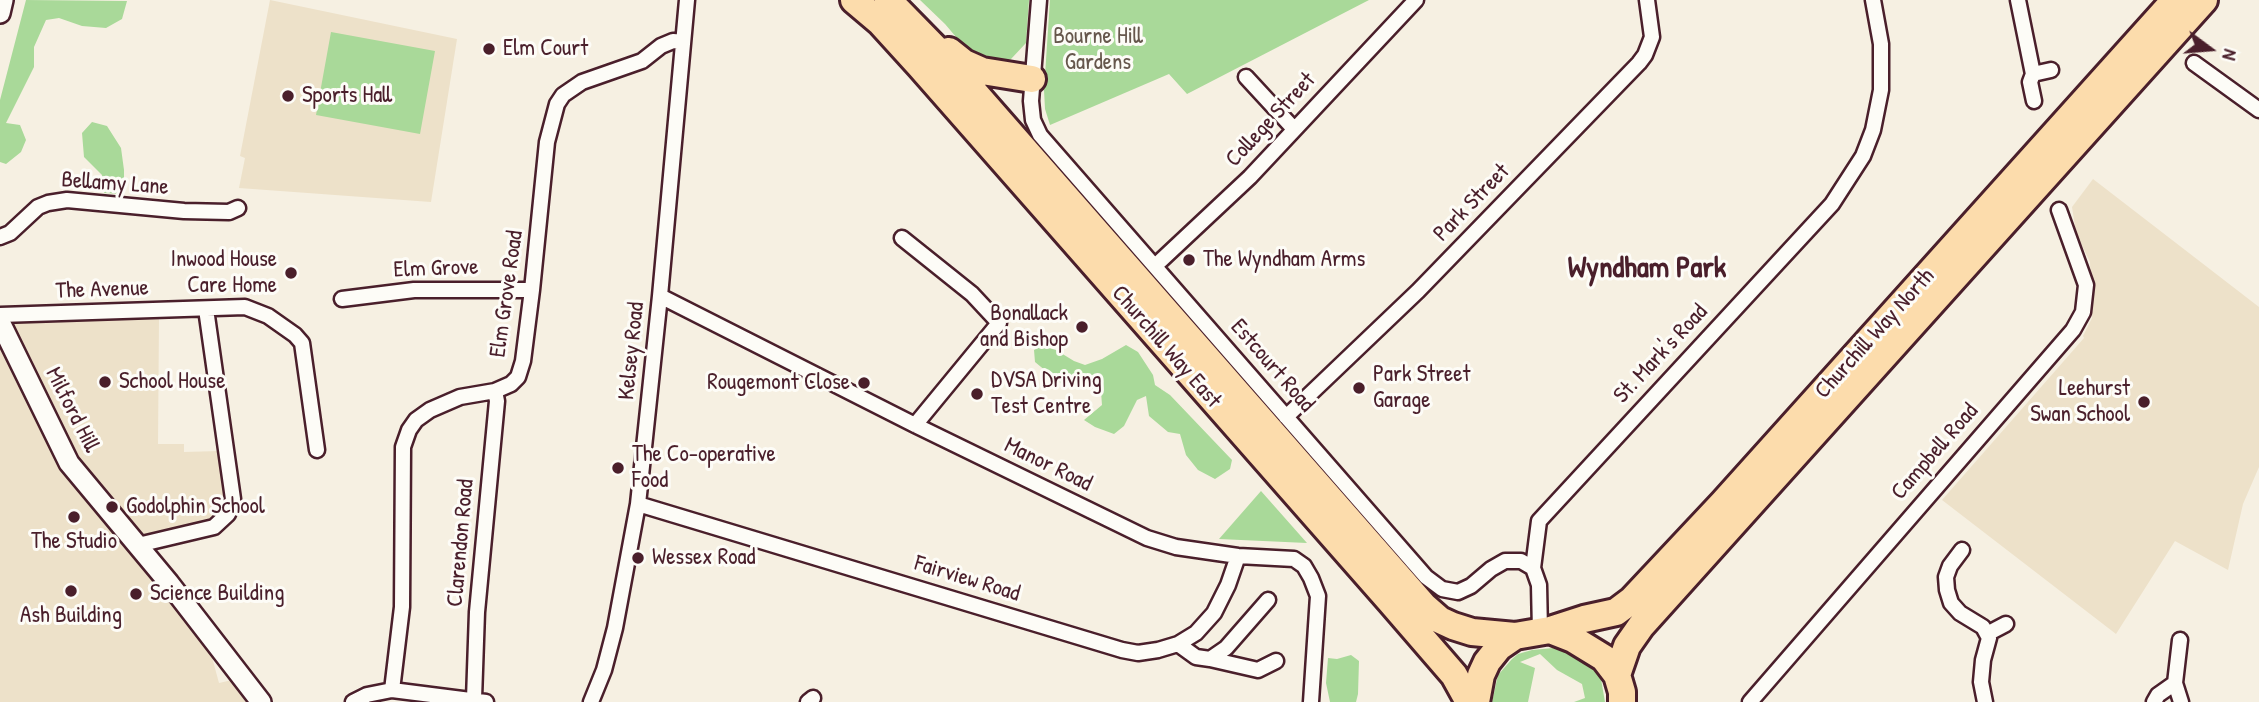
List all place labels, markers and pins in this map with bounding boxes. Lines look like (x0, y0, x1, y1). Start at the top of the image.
place label: Elm Court (503, 35, 588, 63)
marker: Elm Court (481, 41, 497, 57)
place label: Sports Hall (302, 82, 392, 110)
marker: Sports Hall (280, 88, 296, 104)
place label: Inwood House Care Home (171, 246, 277, 300)
place label: The Wyndham Arms (1203, 246, 1365, 274)
marker: The Wyndham Arms (1181, 252, 1197, 268)
marker: Inwood House Care Home (283, 265, 299, 281)
place label: Bonallack and Bishop (980, 300, 1068, 354)
marker: Bonallack and Bishop (1074, 319, 1090, 335)
place label: Park Street Garage (1373, 361, 1470, 415)
place label: DVSA Driving Test Centre (991, 367, 1102, 421)
place label: School House (119, 368, 225, 396)
place label: Rougemont Close (707, 369, 850, 397)
marker: School House (97, 374, 113, 390)
marker: Rougemont Close (856, 375, 872, 391)
place label: Leehurst Swan School (2030, 375, 2130, 429)
marker: Park Street Garage (1351, 380, 1367, 396)
marker: DVSA Driving Test Centre (969, 386, 985, 402)
marker: Leehurst Swan School (2136, 394, 2152, 410)
place label: The Co-operative Food (632, 441, 776, 495)
marker: The Co-operative Food (610, 460, 626, 476)
place label: Godolphin School (126, 493, 265, 521)
marker: Godolphin School (104, 499, 120, 515)
marker: The Studio (66, 509, 82, 525)
place label: The Studio (31, 528, 117, 556)
place label: Wessex Road (652, 544, 755, 572)
marker: Wessex Road (630, 550, 646, 566)
place label: Science Building (150, 580, 284, 608)
marker: Ash Building (63, 583, 79, 599)
marker: Science Building (128, 586, 144, 602)
place label: Ash Building (20, 602, 122, 630)

